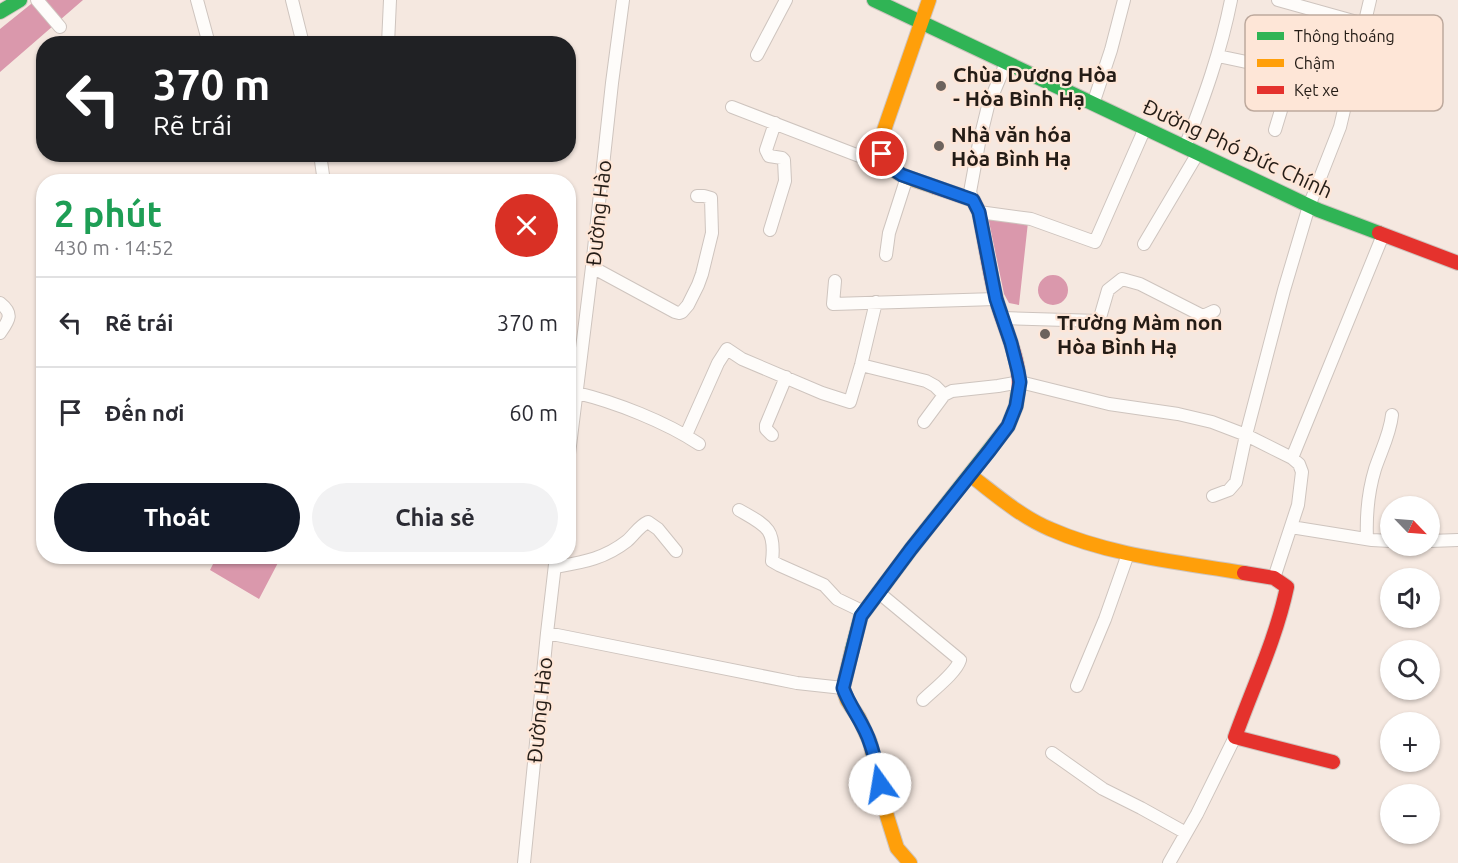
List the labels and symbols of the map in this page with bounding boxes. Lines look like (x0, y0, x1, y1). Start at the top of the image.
legend (1245, 15, 1443, 111)
text: Thông thoáng (1294, 27, 1395, 45)
text: Chậm (1294, 54, 1335, 72)
place label: Chùa Dương Hòa - Hòa Bình Hạ (953, 62, 1117, 110)
marker: Chùa Dương Hòa - Hòa Bình Hạ (934, 79, 948, 93)
text: Kẹt xe (1294, 81, 1339, 99)
street label: Đường Phó Đức Chính (1139, 94, 1337, 202)
place label: Nhà văn hóa Hòa Bình Hạ (951, 122, 1071, 170)
pin (856, 128, 907, 179)
marker: Nhà văn hóa Hòa Bình Hạ (932, 139, 946, 153)
street label: Đường Hào (581, 159, 615, 267)
place label: Trường Màm non Hòa Bình Hạ (1057, 310, 1223, 358)
marker: Trường Màm non Hòa Bình Hạ (1038, 327, 1052, 341)
north arrow (1380, 496, 1440, 556)
street label: Đường Hào (522, 656, 556, 764)
position arrow (848, 752, 912, 816)

